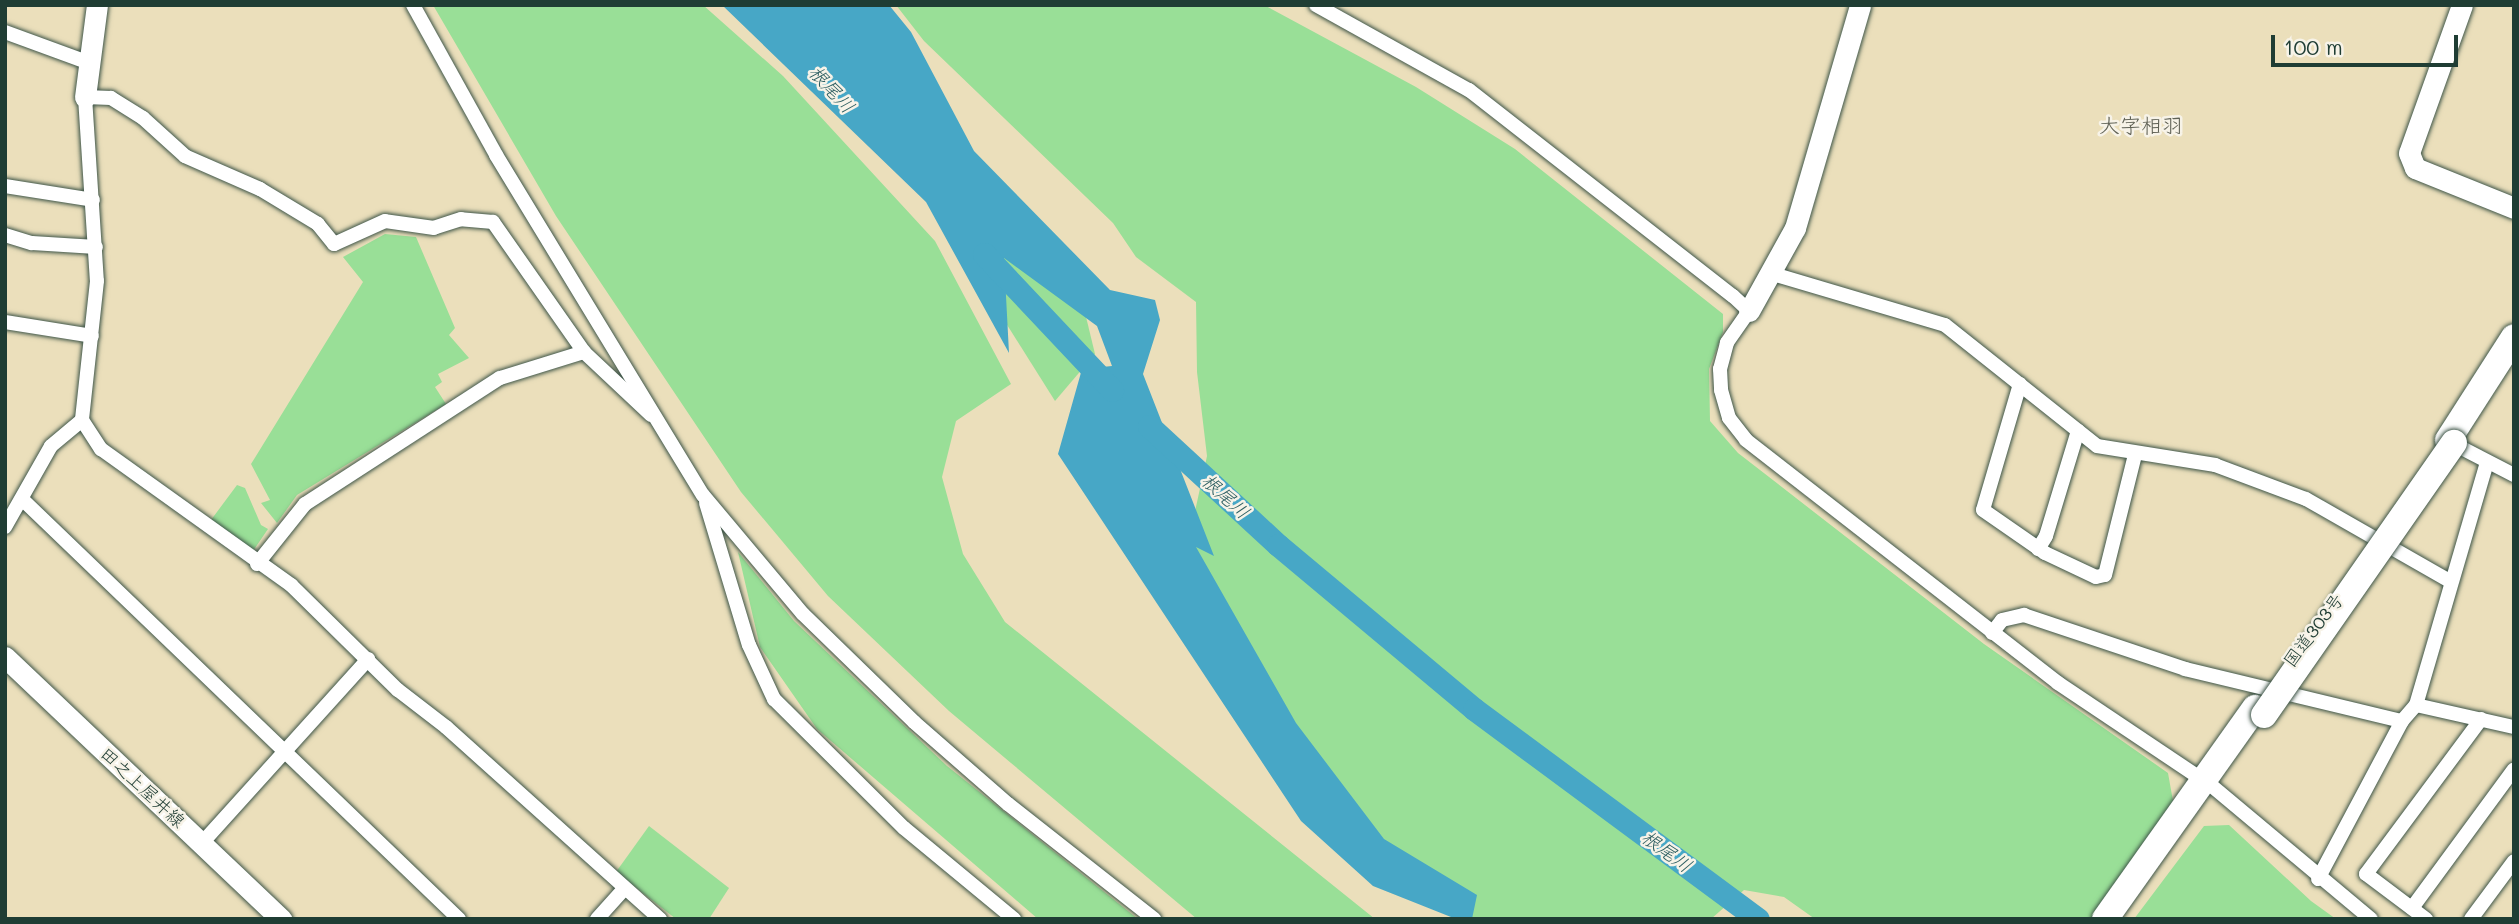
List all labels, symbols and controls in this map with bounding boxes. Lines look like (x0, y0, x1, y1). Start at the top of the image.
scale bar (2274, 21, 2461, 65)
text: 100 m (2284, 33, 2343, 60)
water label: 根尾川 (804, 60, 860, 118)
district label: 大字相羽 (2099, 112, 2183, 138)
water label: 根尾川 (1197, 468, 1255, 524)
street label: 国道303号 (2278, 589, 2348, 671)
street label: 田之上屋井線 (96, 742, 190, 832)
water label: 根尾川 (1637, 825, 1697, 877)

